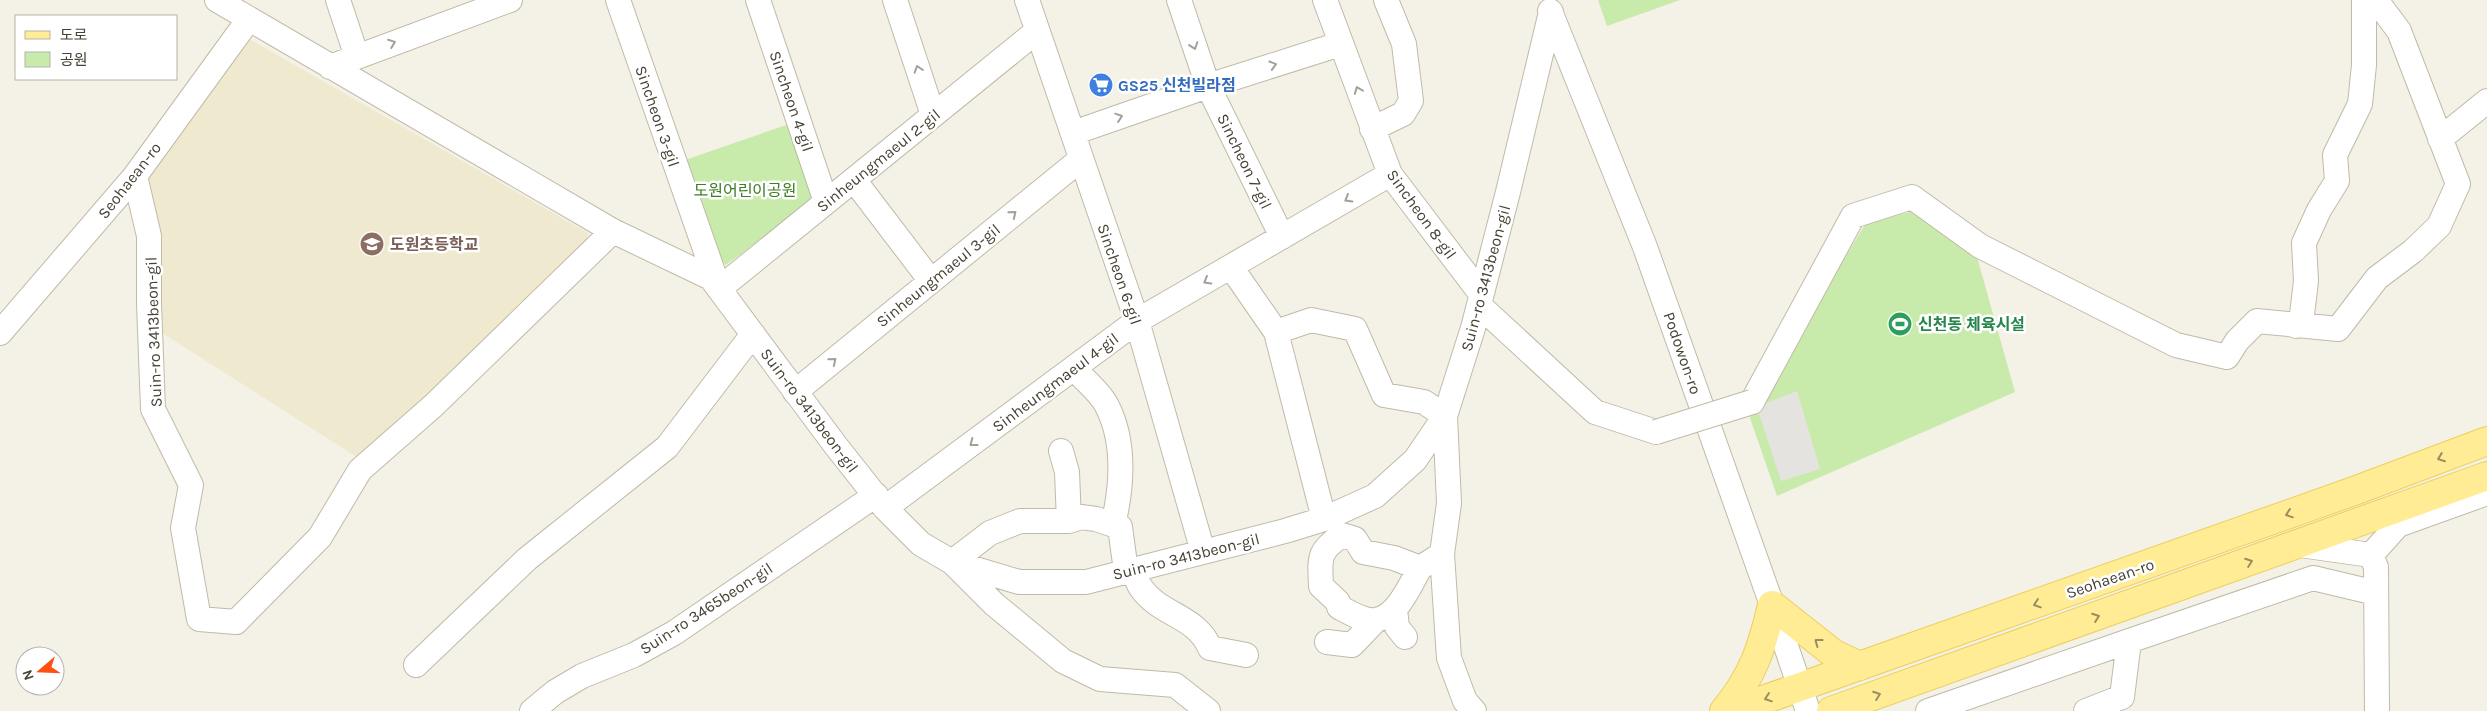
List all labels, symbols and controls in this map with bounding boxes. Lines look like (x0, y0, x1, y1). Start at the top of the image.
legend (15, 15, 178, 80)
text: 도로 (60, 26, 88, 44)
one-way arrow (387, 39, 396, 49)
one-way arrow (1188, 42, 1198, 50)
street label: Sincheon 4-gil (765, 48, 818, 154)
text: 공원 (60, 51, 88, 69)
one-way arrow (1268, 61, 1277, 71)
street label: Sincheon 3-gil (631, 63, 684, 169)
one-way arrow (913, 65, 923, 74)
supermarket icon: GS25 신천빌라점 (1088, 72, 1114, 98)
place label: GS25 신천빌라점 (1118, 76, 1236, 95)
one-way arrow (1354, 86, 1364, 95)
street label: Sinheungmaeul 2-gil (813, 105, 944, 216)
street label: Sincheon 7-gil (1213, 110, 1276, 212)
one-way arrow (1114, 113, 1123, 123)
street label: Seohaean-ro (94, 138, 165, 222)
street label: Sincheon 8-gil (1383, 166, 1460, 263)
park label: 도원어린이공원 (693, 181, 797, 200)
one-way arrow (1344, 192, 1353, 202)
street label: Suin-ro 3413beon-gil (1457, 203, 1514, 353)
one-way arrow (1007, 211, 1016, 219)
street label: Sinheungmaeul 3-gil (873, 220, 1004, 331)
street label: Sincheon 6-gil (1093, 221, 1146, 327)
school or university icon: 도원초등학교 (359, 231, 385, 257)
place label: 도원초등학교 (390, 235, 479, 254)
street label: Suin-ro 3413beon-gil (141, 256, 166, 408)
one-way arrow (1204, 274, 1213, 284)
street label: Podowon-ro (1660, 309, 1705, 397)
sports icon: 신천동 체육시설 (1887, 311, 1913, 337)
place label: 신천동 체육시설 (1918, 315, 2025, 334)
street label: Sinheungmaeul 4-gil (988, 329, 1122, 436)
street label: Suin-ro 3413beon-gil (757, 344, 863, 476)
one-way arrow (827, 358, 836, 366)
one-way arrow (969, 437, 979, 446)
one-way arrow (2438, 452, 2446, 462)
one-way arrow (2285, 508, 2294, 518)
street label: Suin-ro 3413beon-gil (1111, 529, 1262, 584)
street label: Seohaean-ro (2064, 555, 2157, 602)
street label: Suin-ro 3465beon-gil (636, 558, 776, 658)
one-way arrow (2245, 558, 2253, 568)
one-way arrow (2033, 598, 2042, 608)
one-way arrow (2091, 613, 2100, 623)
one-way arrow (1814, 639, 1824, 648)
north arrow (15, 646, 65, 696)
text: N (19, 668, 38, 683)
one-way arrow (1872, 691, 1881, 701)
one-way arrow (1764, 692, 1773, 702)

